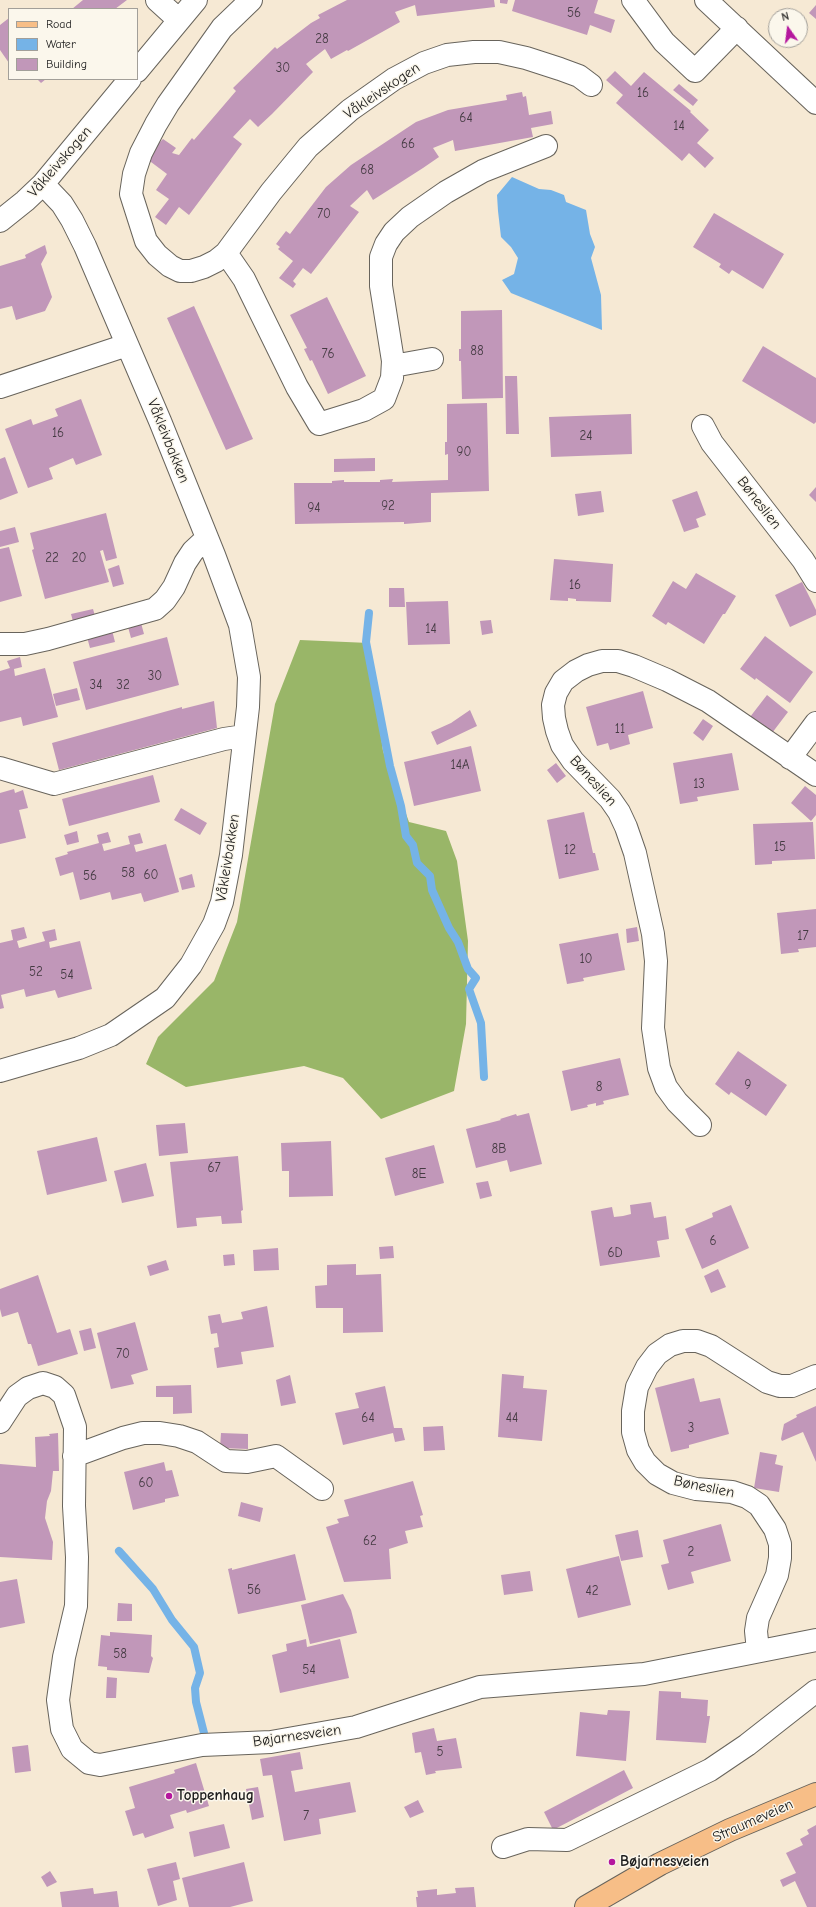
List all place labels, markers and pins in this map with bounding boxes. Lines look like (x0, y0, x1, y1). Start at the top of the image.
place label: Toppenhaug (177, 1787, 254, 1805)
marker: Toppenhaug (164, 1791, 174, 1801)
place label: Bøjarnesveien (620, 1853, 709, 1871)
marker: Bøjarnesveien (607, 1857, 617, 1867)

